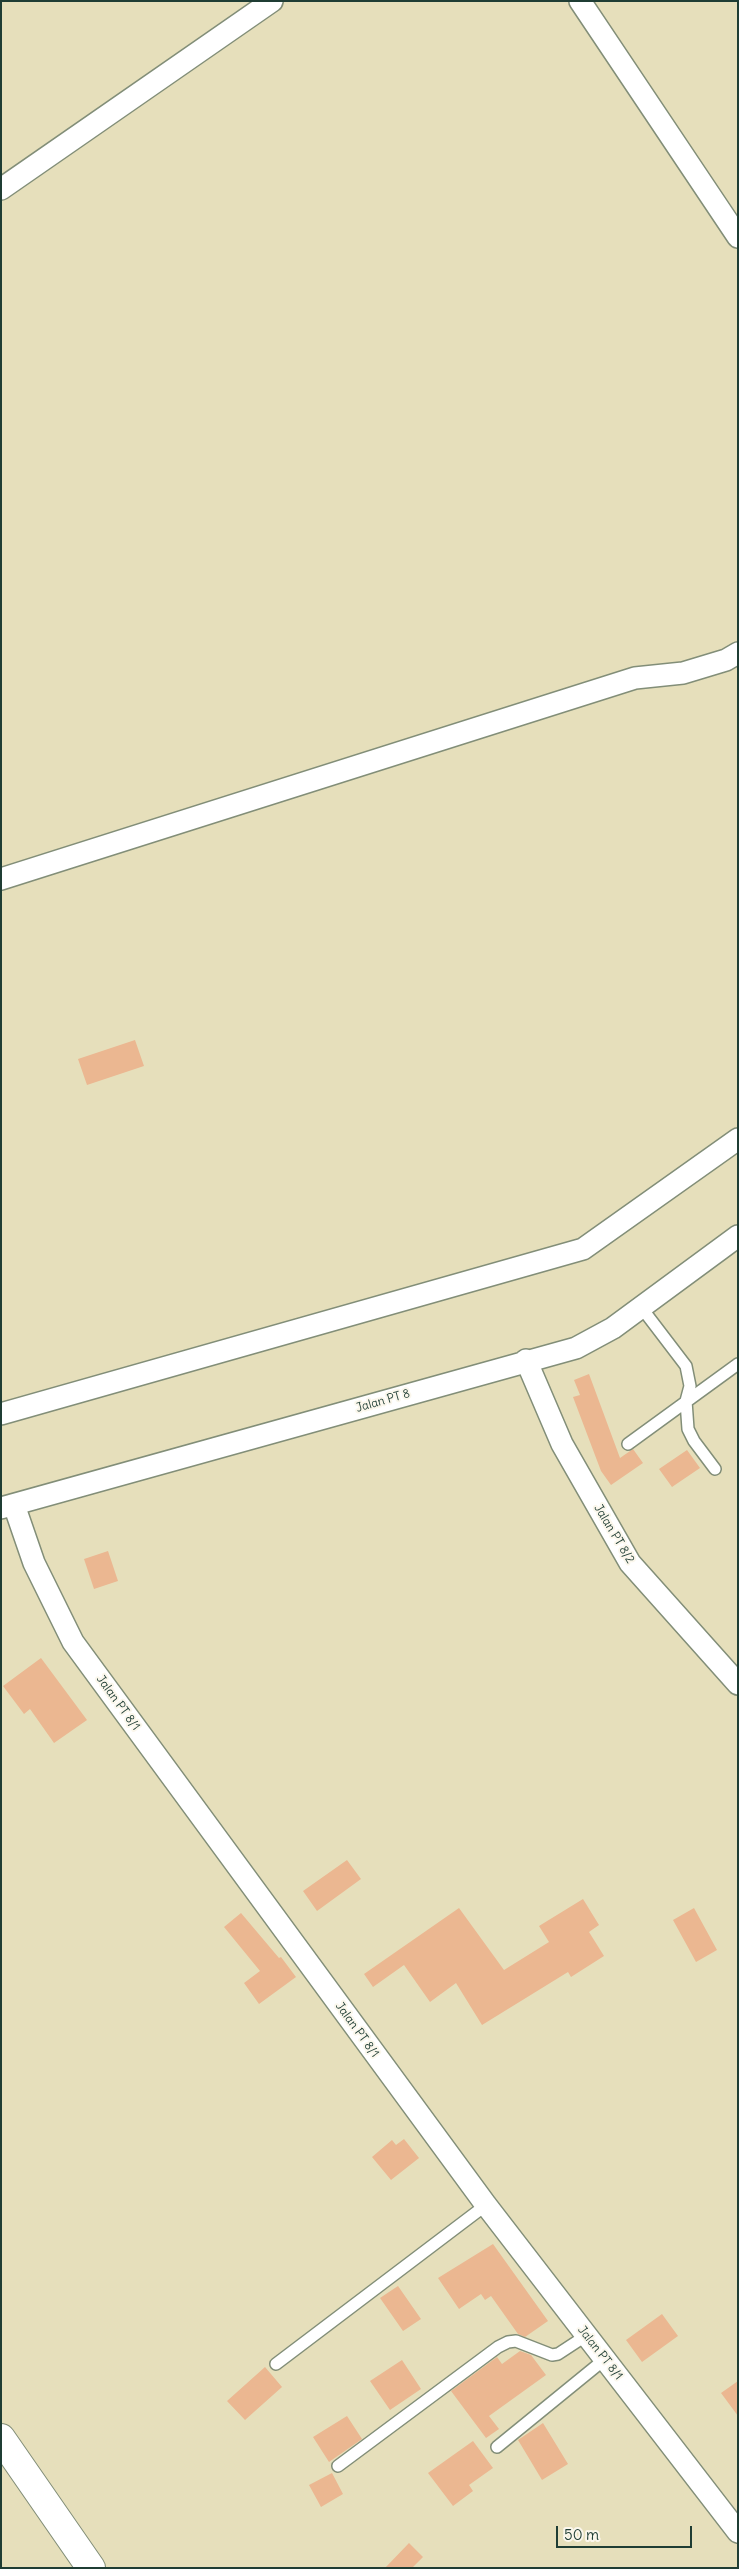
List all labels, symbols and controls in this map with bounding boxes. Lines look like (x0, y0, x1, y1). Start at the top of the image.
street label: Jalan PT 8 (354, 1386, 412, 1416)
street label: Jalan PT 8/2 (591, 1502, 637, 1566)
street label: Jalan PT 8/1 (93, 1673, 143, 1733)
street label: Jalan PT 8/1 (332, 2000, 382, 2060)
street label: Jalan PT 8/1 (574, 2323, 626, 2383)
scale bar (559, 2516, 695, 2548)
text: 50 m (564, 2525, 599, 2544)

